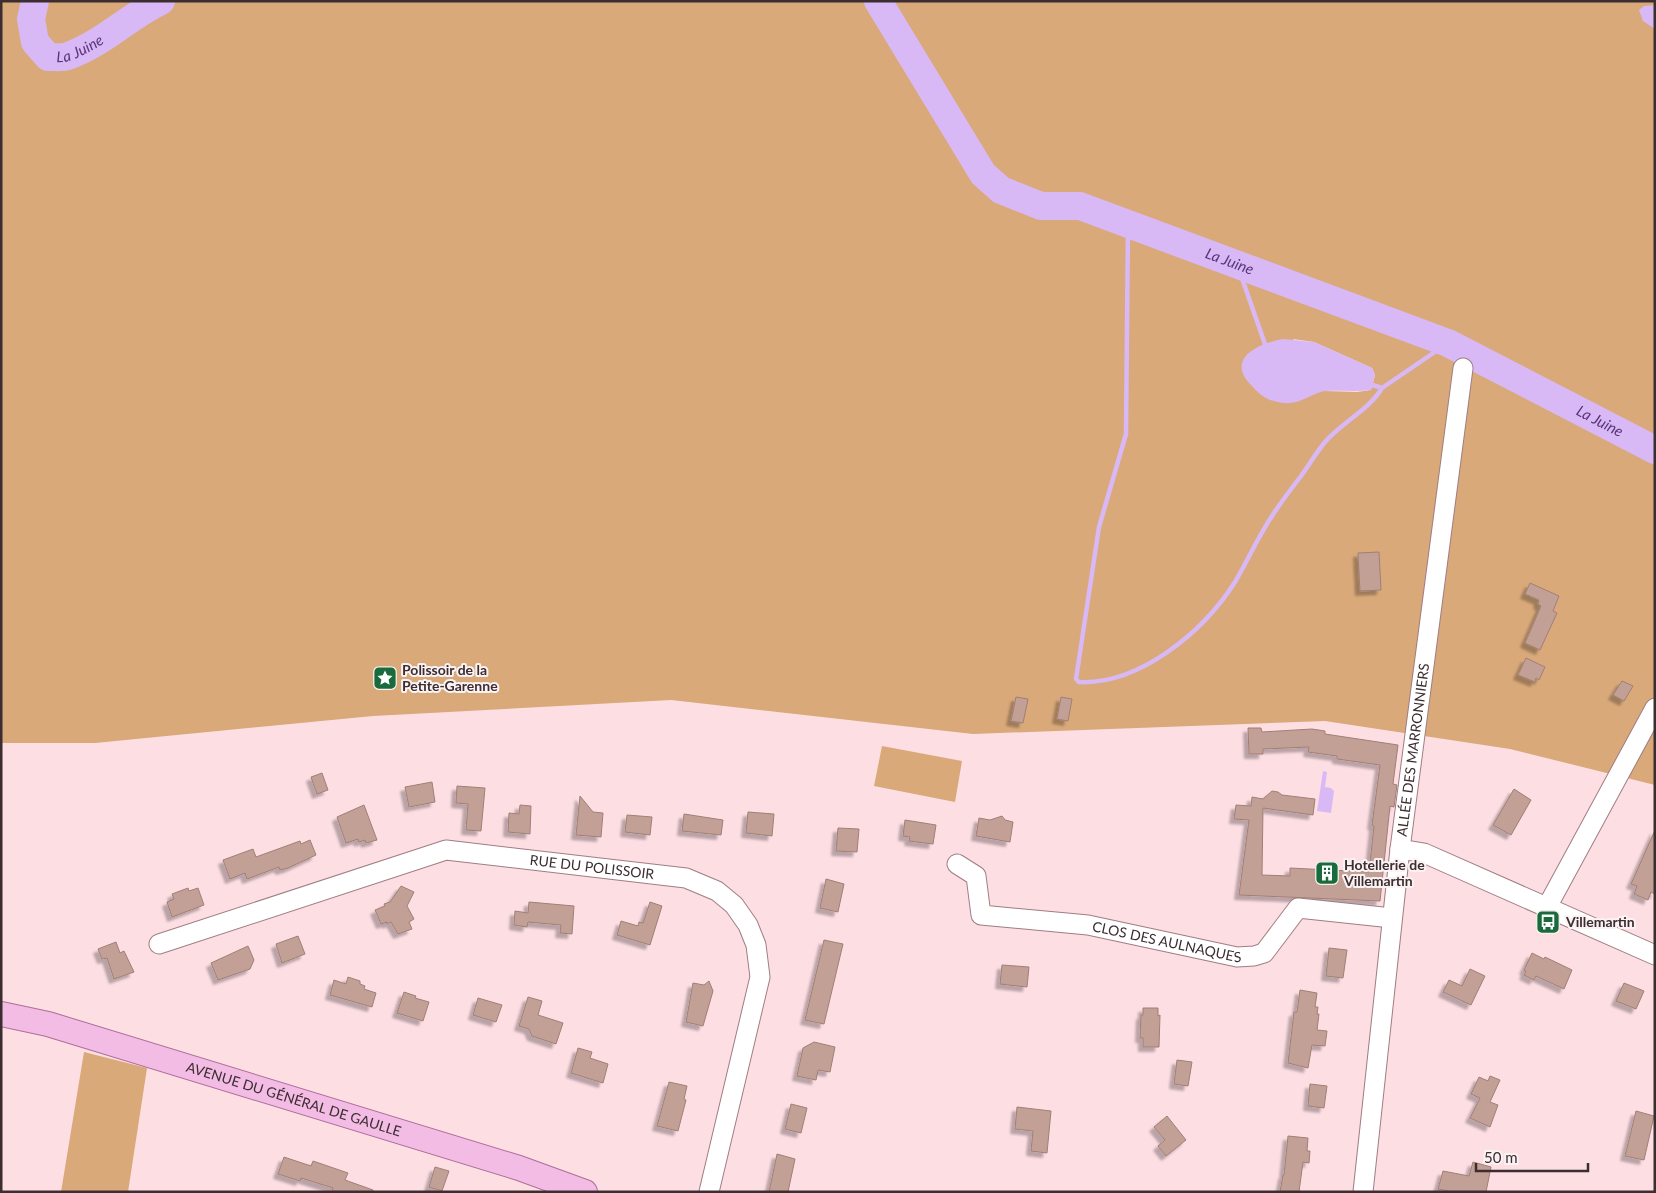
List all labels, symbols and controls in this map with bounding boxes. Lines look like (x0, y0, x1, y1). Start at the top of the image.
water label: La Juine (56, 30, 106, 65)
water label: La Juine (1203, 244, 1256, 278)
water label: La Juine (1574, 401, 1627, 440)
place label: Polissoir de la Petite-Garenne (402, 661, 498, 694)
street label: ALLÉE DES MARRONNIERS (1393, 662, 1432, 837)
place icon: Polissoir de la Petite-Garenne (372, 665, 398, 691)
street label: RUE DU POLISSOIR (529, 851, 655, 882)
place label: Hotellerie de Villemartin (1343, 856, 1425, 889)
building icon: Hotellerie de Villemartin (1314, 860, 1340, 886)
bus stop icon: Villemartin (1535, 909, 1561, 935)
place label: Villemartin (1565, 913, 1635, 930)
street label: CLOS DES AULNAQUES (1091, 917, 1242, 965)
street label: AVENUE DU GÉNÉRAL DE GAULLE (184, 1058, 403, 1140)
scale bar (1476, 1140, 1588, 1172)
text: 50 m (1484, 1148, 1518, 1166)

